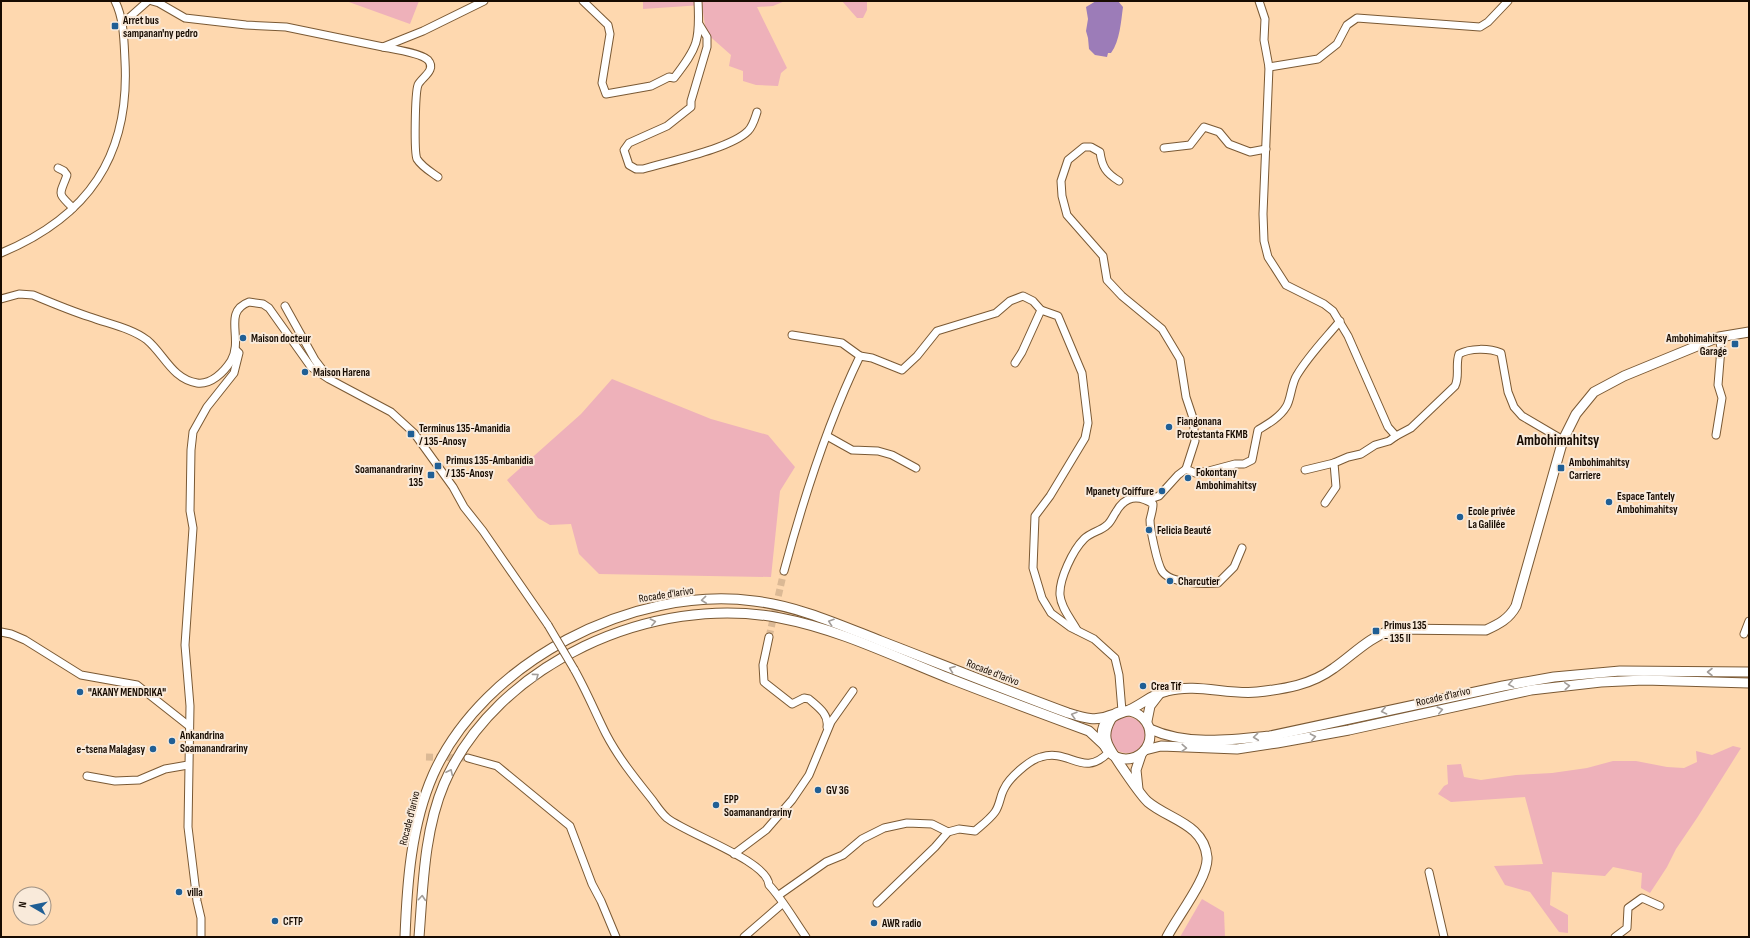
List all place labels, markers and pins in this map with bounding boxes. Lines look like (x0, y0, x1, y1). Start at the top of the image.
place label: Arret bus sampanan'ny pedro (122, 14, 198, 40)
marker: Arret bus sampanan'ny pedro (110, 21, 120, 31)
place label: Maison docteur (251, 332, 312, 345)
place label: Ambohimahitsy Garage (1665, 332, 1727, 358)
marker: Maison docteur (238, 333, 248, 343)
marker: Ambohimahitsy Garage (1730, 339, 1740, 349)
place label: Maison Harena (313, 366, 371, 379)
marker: Maison Harena (300, 367, 310, 377)
place label: Fiangonana Protestanta FKMB (1177, 415, 1248, 441)
place label: Terminus 135-Amanidia / 135-Anosy (419, 422, 511, 448)
marker: Fiangonana Protestanta FKMB (1164, 422, 1174, 432)
marker: Terminus 135-Amanidia / 135-Anosy (406, 429, 416, 439)
place label: Primus 135-Ambanidia / 135-Anosy (446, 454, 534, 480)
place label: Ambohimahitsy Carriere (1568, 456, 1630, 482)
marker: Primus 135-Ambanidia / 135-Anosy (433, 461, 443, 471)
place label: Soamanandrariny 135 (355, 463, 423, 489)
marker: Ambohimahitsy Carriere (1556, 463, 1566, 473)
place label: Fokontany Ambohimahitsy (1195, 466, 1257, 492)
marker: Soamanandrariny 135 (426, 470, 436, 480)
marker: Fokontany Ambohimahitsy (1183, 473, 1193, 483)
place label: Mpanety Coiffure (1086, 485, 1154, 498)
marker: Mpanety Coiffure (1157, 486, 1167, 496)
place label: Espace Tantely Ambohimahitsy (1616, 490, 1678, 516)
marker: Espace Tantely Ambohimahitsy (1604, 497, 1614, 507)
place label: Ecole privée La Galilée (1468, 505, 1515, 531)
marker: Ecole privée La Galilée (1455, 512, 1465, 522)
place label: Felicia Beauté (1157, 524, 1212, 537)
marker: Felicia Beauté (1144, 525, 1154, 535)
place label: Charcutier (1178, 575, 1220, 588)
marker: Charcutier (1165, 576, 1175, 586)
place label: Primus 135 - 135 II (1384, 619, 1427, 645)
marker: Primus 135 - 135 II (1371, 626, 1381, 636)
place label: Crea Tif (1151, 680, 1182, 693)
marker: Crea Tif (1138, 681, 1148, 691)
place label: "AKANY MENDRIKA" (88, 686, 166, 699)
marker: "AKANY MENDRIKA" (75, 687, 85, 697)
place label: Ankandrina Soamanandrariny (179, 729, 248, 755)
marker: Ankandrina Soamanandrariny (167, 736, 177, 746)
place label: e-tsena Malagasy (76, 743, 145, 756)
marker: e-tsena Malagasy (148, 744, 158, 754)
place label: GV 36 (826, 784, 849, 797)
marker: GV 36 (813, 785, 823, 795)
place label: EPP Soamanandrariny (724, 793, 792, 819)
marker: EPP Soamanandrariny (711, 800, 721, 810)
place label: villa (187, 886, 203, 899)
marker: villa (174, 887, 184, 897)
place label: CFTP (283, 915, 303, 928)
marker: CFTP (270, 916, 280, 926)
place label: AWR radio (881, 917, 921, 930)
marker: AWR radio (869, 918, 879, 928)

